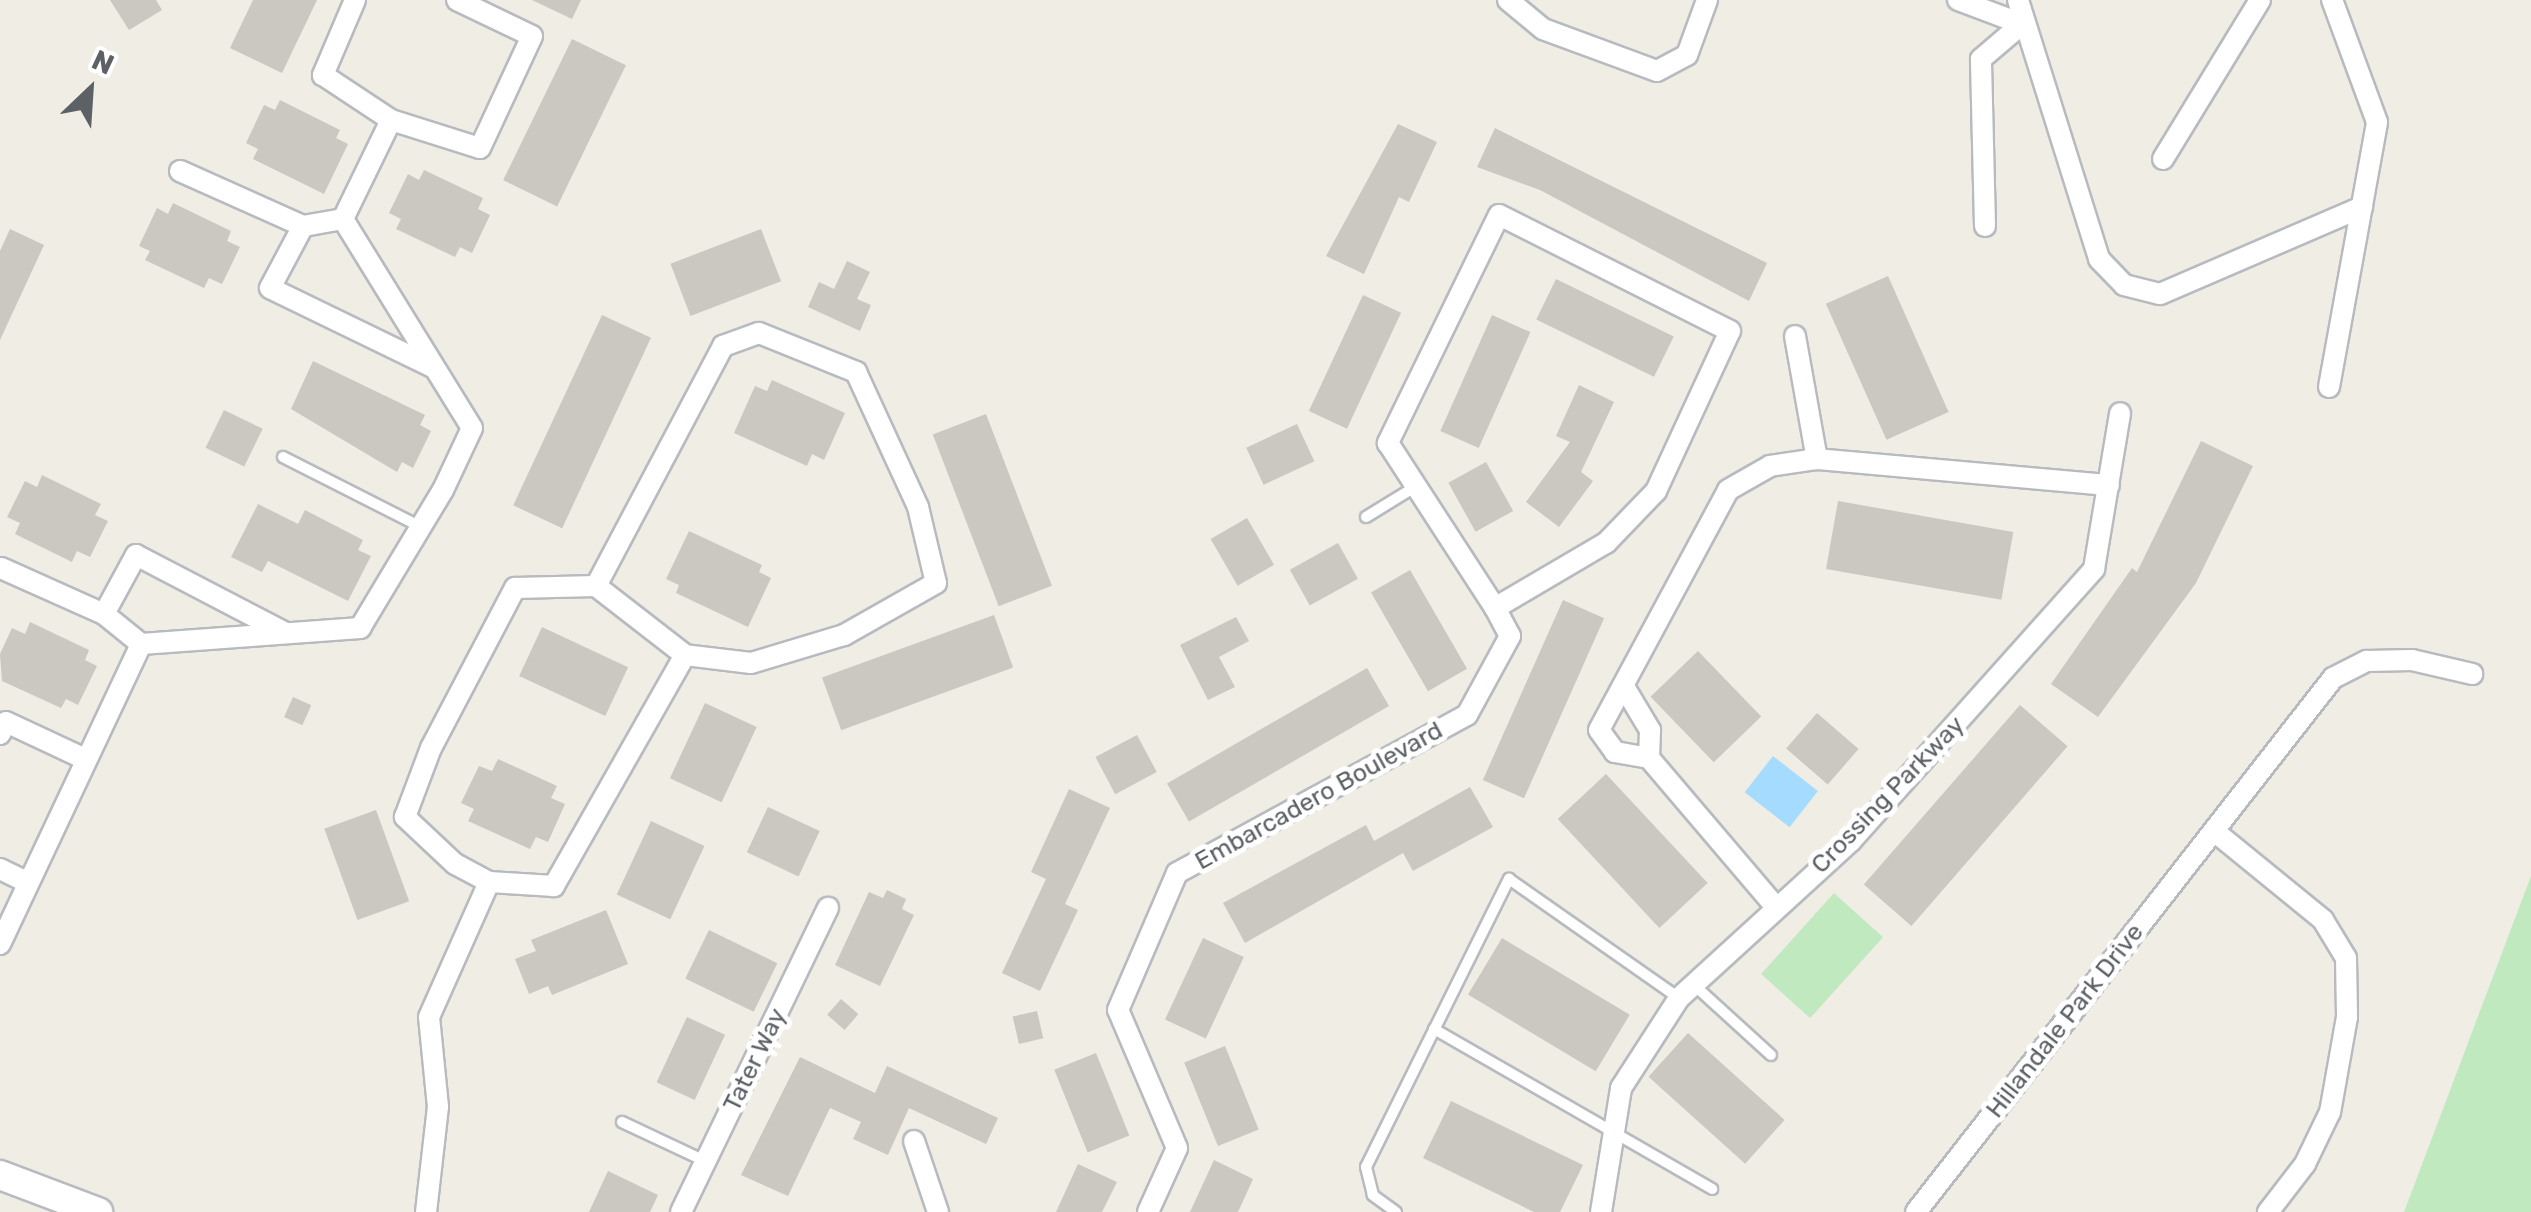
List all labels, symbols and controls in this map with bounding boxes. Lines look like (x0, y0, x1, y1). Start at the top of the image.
north arrow (40, 40, 140, 140)
text: N (87, 43, 119, 82)
street label: Crossing Parkway (1805, 710, 1971, 880)
street label: Embarcadero Boulevard (1190, 715, 1448, 877)
street label: Hillandale Park Drive (1980, 918, 2150, 1124)
street label: Tater Way (717, 1003, 793, 1117)

